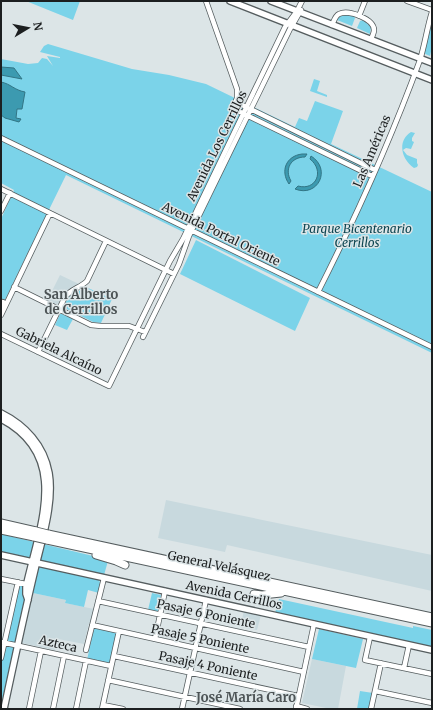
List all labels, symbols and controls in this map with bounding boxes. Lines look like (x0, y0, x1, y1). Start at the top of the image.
north arrow (8, 8, 48, 48)
text: N (30, 21, 46, 32)
street label: Avenida Los Cerrillos (183, 88, 250, 205)
street label: Las Américas (350, 112, 394, 189)
street label: Avenida Portal Oriente (159, 198, 283, 269)
park label: Parque Bicentenario Cerrillos (302, 221, 412, 250)
district label: San Alberto de Cerrillos (44, 286, 119, 318)
street label: Gabriela Alcaíno (14, 323, 105, 378)
street label: General Velásquez (166, 547, 272, 584)
street label: Avenida Cerrillos (184, 577, 284, 612)
street label: Pasaje 6 Poniente (155, 596, 257, 631)
street label: Pasaje 5 Poniente (150, 621, 251, 656)
street label: Azteca (37, 632, 79, 655)
street label: Pasaje 4 Poniente (157, 648, 259, 683)
district label: José María Caro (195, 689, 296, 706)

